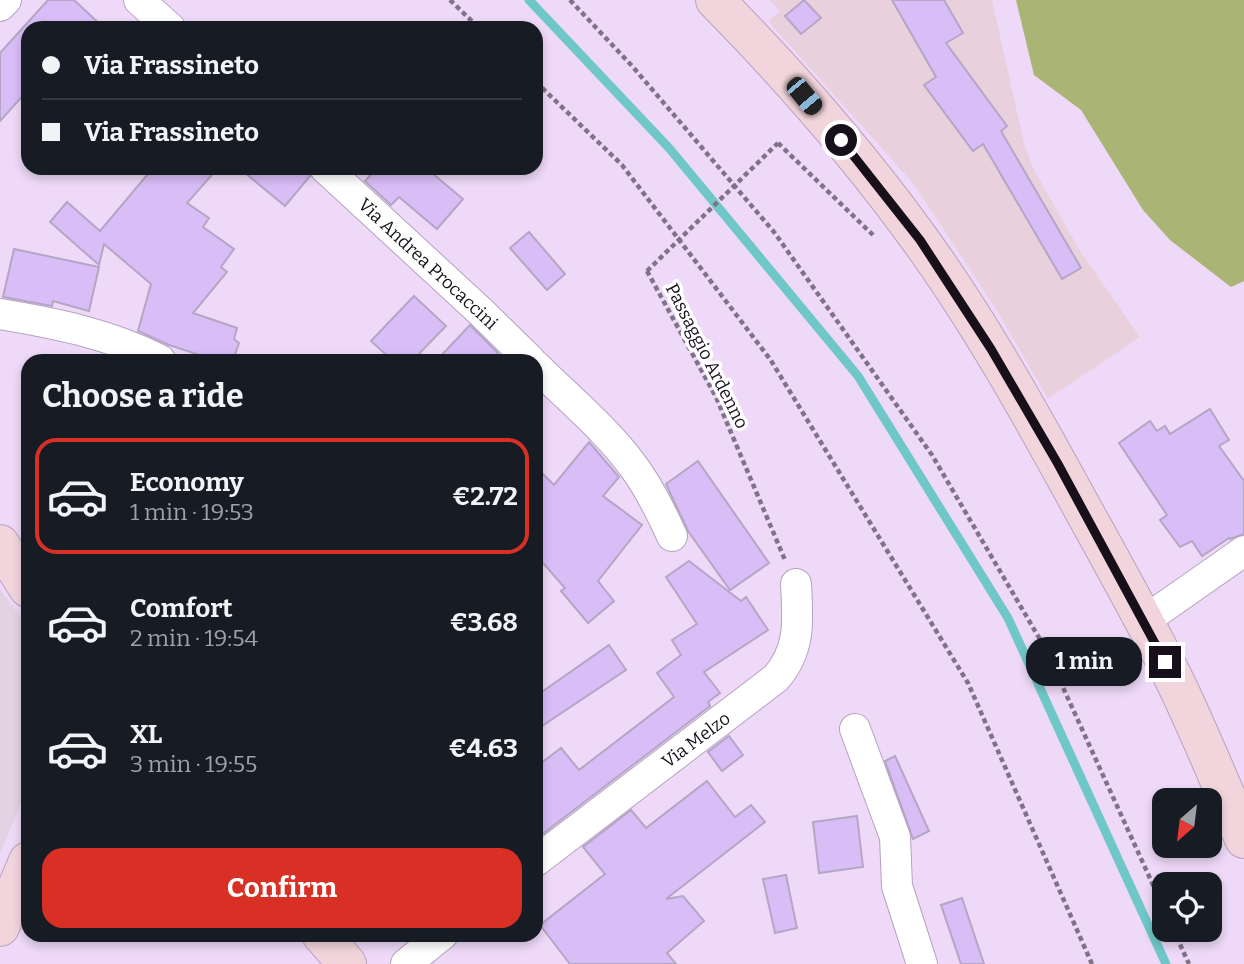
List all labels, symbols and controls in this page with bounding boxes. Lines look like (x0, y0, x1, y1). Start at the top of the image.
text: Via Frassineto (84, 50, 259, 81)
car (783, 73, 826, 119)
text: Via Frassineto (84, 117, 259, 148)
route start (825, 124, 857, 156)
street label: Via Andrea Procaccini (354, 194, 502, 334)
street label: Passaggio Ardenno (661, 280, 753, 432)
text: Choose a ride (42, 377, 243, 415)
icon: car (46, 465, 109, 528)
text: Economy (130, 467, 244, 498)
text: €2.72 (452, 481, 518, 512)
text: 1 min · 19:53 (130, 498, 254, 526)
icon: car (46, 591, 109, 654)
text: Comfort (130, 593, 233, 624)
text: €3.68 (450, 607, 518, 638)
text: 2 min · 19:54 (130, 624, 258, 652)
callout: 1 min (1025, 638, 1140, 686)
route end (1149, 646, 1181, 678)
text: 1 min (1055, 647, 1113, 675)
street label: Via Melzo (657, 707, 735, 773)
icon: car (46, 717, 109, 780)
text: XL (130, 719, 162, 750)
text: €4.63 (448, 733, 518, 764)
text: 3 min · 19:55 (130, 750, 257, 778)
north arrow (1152, 788, 1222, 858)
map controls (1152, 788, 1222, 942)
button: Confirm (42, 848, 522, 928)
button: locate (1152, 872, 1222, 942)

